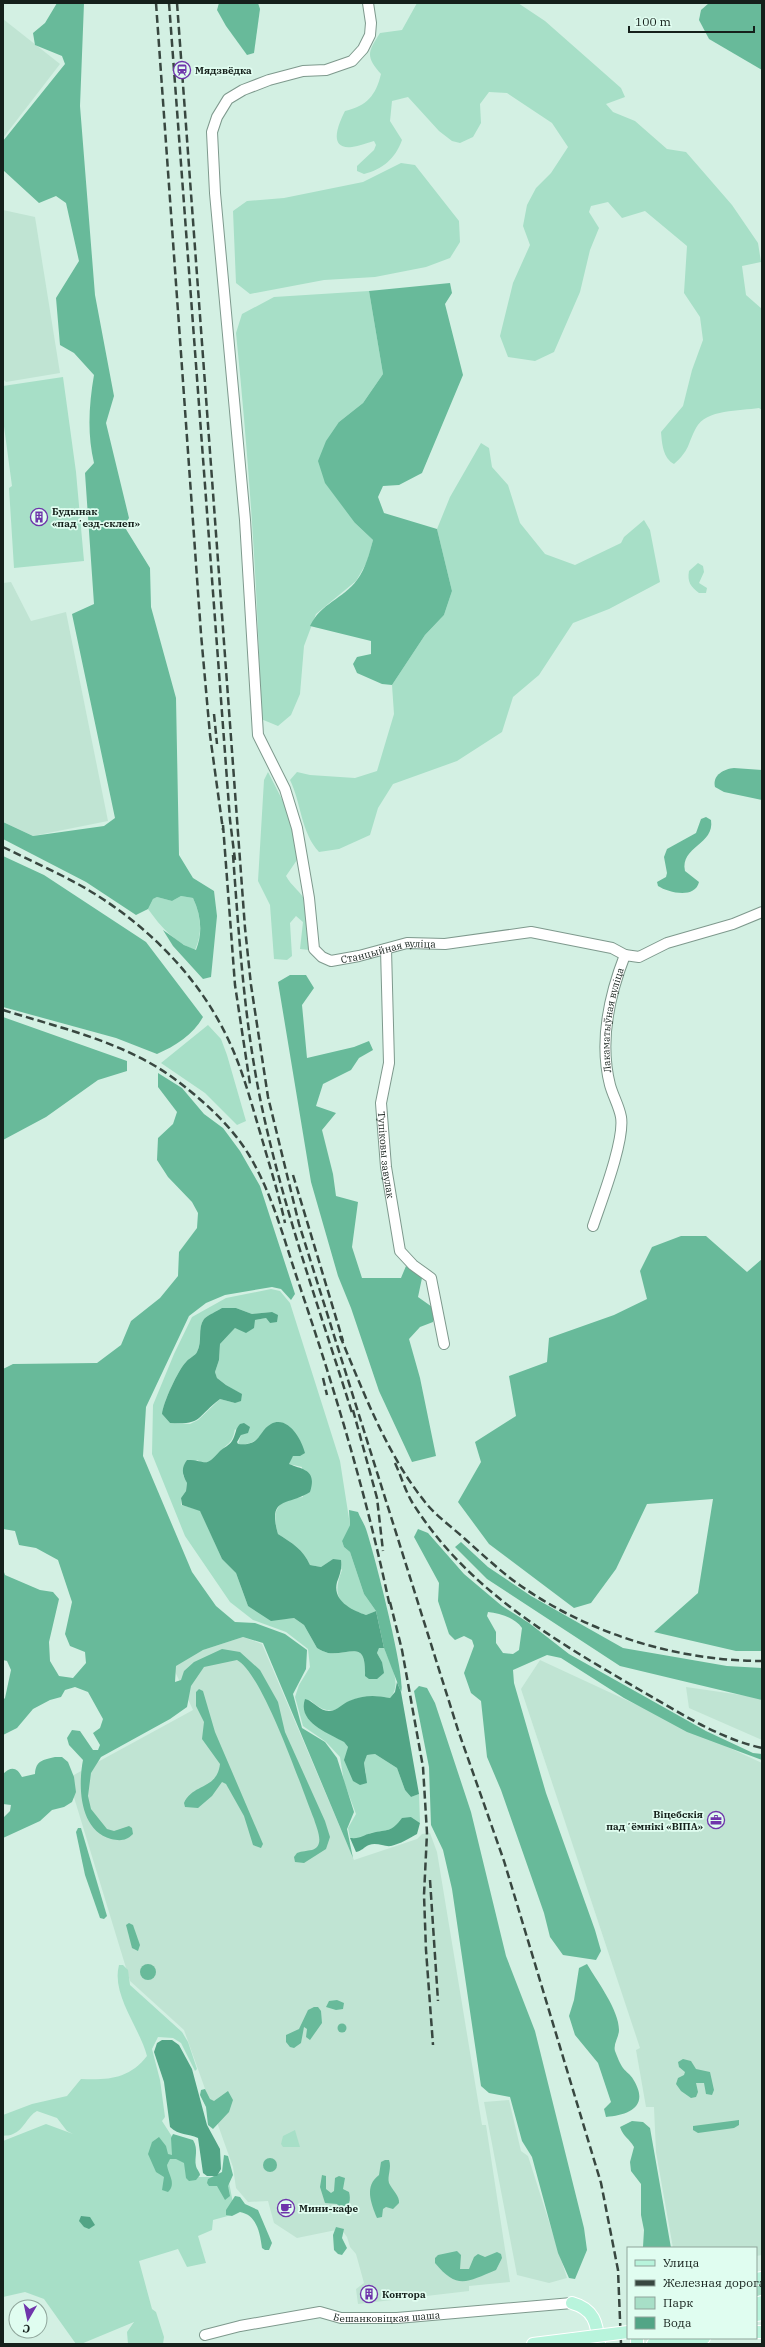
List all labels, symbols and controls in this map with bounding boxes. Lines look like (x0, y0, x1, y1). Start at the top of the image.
scale bar (629, 8, 754, 34)
text: 100 m (635, 14, 671, 29)
station icon: Мядзвёдка (172, 60, 192, 80)
place label: Мядзвёдка (195, 64, 252, 77)
place label: Будынак «падʼезд-склеп» (52, 505, 140, 530)
building icon: Будынак «падʼезд-склеп» (29, 507, 49, 527)
street label: Станцыйная вуліца (340, 936, 436, 966)
street label: Лакаматыўная вуліца (599, 965, 627, 1074)
street label: Тупіковы завулак (375, 1111, 397, 1200)
place label: Віцебскія падʼёмнікі «ВІПА» (606, 1808, 704, 1833)
office icon: Віцебскія падʼёмнікі «ВІПА» (706, 1810, 726, 1830)
cafe icon: Мини-кафе (276, 2198, 296, 2218)
place label: Мини-кафе (299, 2202, 359, 2215)
legend (627, 2247, 757, 2339)
text: Улица (663, 2255, 700, 2270)
text: Железная дорога (663, 2275, 765, 2290)
building icon: Контора (359, 2284, 379, 2304)
place label: Контора (382, 2288, 426, 2301)
text: Парк (663, 2295, 693, 2310)
north arrow (8, 2299, 48, 2339)
street label: Бешанковіцкая шаша (332, 2308, 441, 2325)
text: Вода (663, 2315, 692, 2330)
text: С (22, 2321, 31, 2336)

